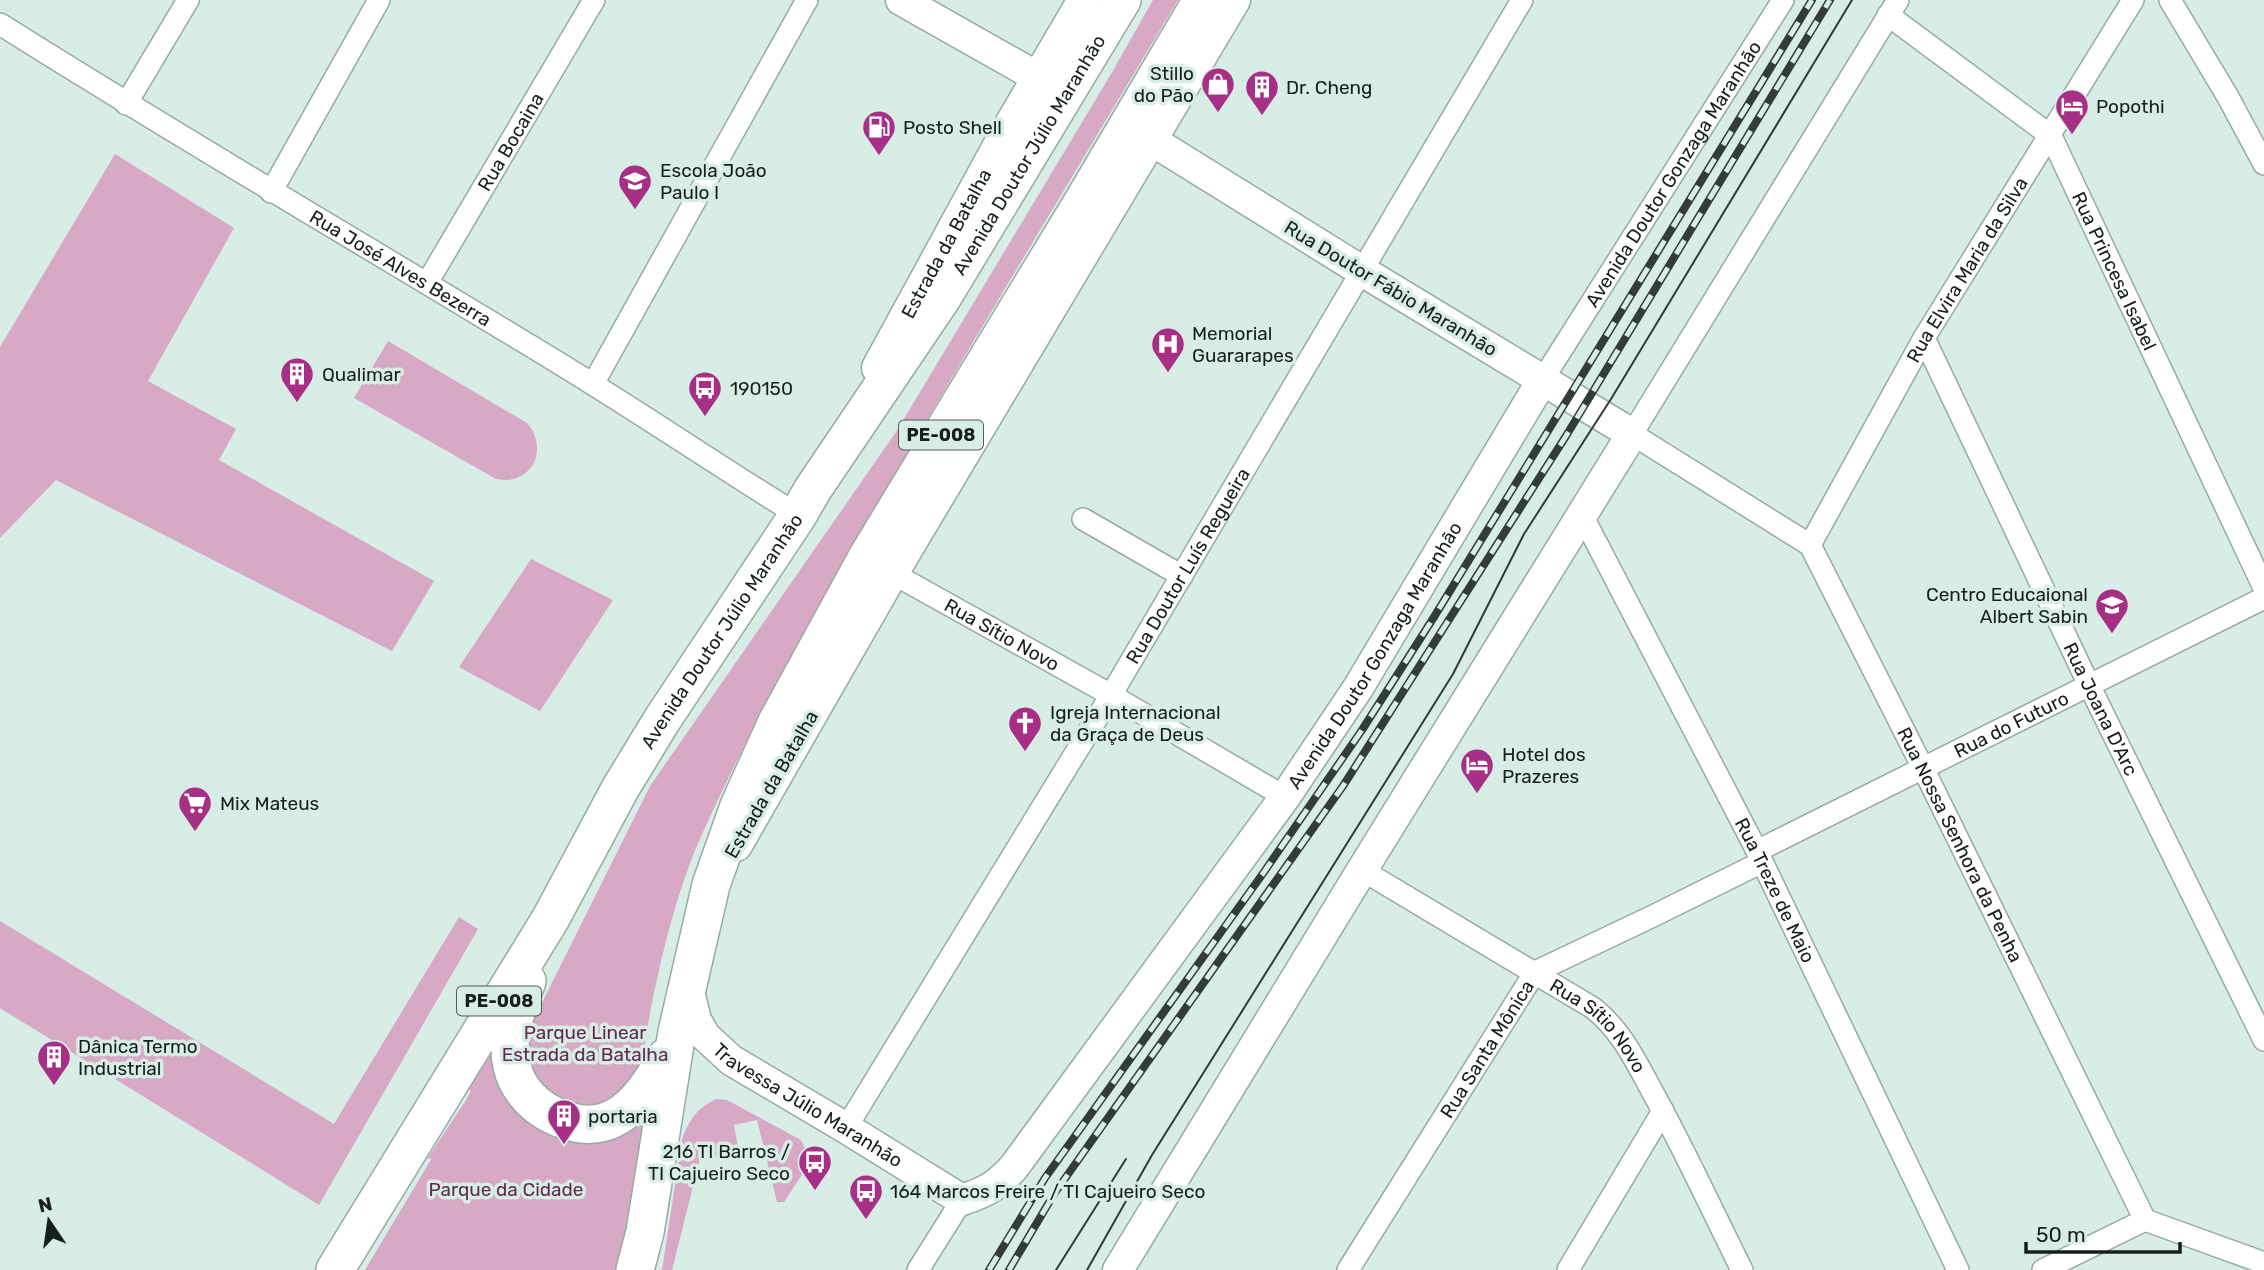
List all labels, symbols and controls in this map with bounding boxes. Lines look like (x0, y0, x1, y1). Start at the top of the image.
street label: Avenida Doutor Júlio Maranhão (948, 31, 1110, 279)
street label: Avenida Doutor Gonzaga Maranhão (1581, 37, 1766, 311)
place label: Stillo do Pão (1134, 62, 1194, 107)
shop icon: Stillo do Pão (1199, 65, 1237, 114)
building icon: Dr. Cheng (1243, 68, 1281, 117)
place label: Dr. Cheng (1286, 76, 1372, 99)
hotel icon: Popothi (2053, 87, 2091, 136)
street label: Rua Bocaina (473, 89, 549, 195)
place label: Popothi (2096, 95, 2165, 118)
fuel station icon: Posto Shell (860, 108, 898, 157)
place label: Posto Shell (903, 116, 1002, 139)
place label: Escola João Paulo I (660, 159, 767, 204)
school or university icon: Escola João Paulo I (616, 162, 654, 211)
street label: Estrada da Batalha (896, 165, 996, 322)
street label: Rua Elvira Maria da Silva (1902, 173, 2033, 367)
street label: Rua Princesa Isabel (2067, 188, 2161, 354)
street label: Rua José Alves Bezerra (306, 205, 495, 331)
street label: Rua Doutor Fábio Maranhão (1280, 216, 1501, 361)
place label: Memorial Guararapes (1192, 322, 1294, 367)
hospital icon: Memorial Guararapes (1149, 325, 1187, 374)
building icon: Qualimar (278, 355, 316, 404)
place label: Qualimar (322, 363, 401, 386)
bus stop icon: 190150 (686, 369, 724, 418)
place label: 190150 (730, 377, 793, 400)
road number: PE-008 (899, 421, 983, 450)
street label: Rua Doutor Luís Regueira (1121, 464, 1255, 668)
street label: Avenida Doutor Júlio Maranhão (636, 510, 808, 753)
street label: Avenida Doutor Gonzaga Maranhão (1283, 518, 1467, 793)
place label: Centro Educaional Albert Sabin (1926, 583, 2088, 628)
school or university icon: Centro Educaional Albert Sabin (2093, 586, 2131, 635)
street label: Rua Sítio Novo (940, 594, 1063, 676)
street label: Rua Joana D'Arc (2058, 639, 2143, 780)
street label: Rua do Futuro (1950, 686, 2072, 763)
place label: Igreja Internacional da Graça de Deus (1050, 701, 1221, 746)
church icon: Igreja Internacional da Graça de Deus (1006, 704, 1044, 753)
street label: Estrada da Batalha (720, 706, 823, 862)
street label: Rua Nossa Senhora da Penha (1892, 723, 2028, 966)
place label: Hotel dos Prazeres (1502, 743, 1586, 788)
hotel icon: Hotel dos Prazeres (1458, 746, 1496, 795)
supermarket icon: Mix Mateus (176, 784, 214, 833)
place label: Mix Mateus (220, 792, 319, 815)
street label: Rua Treze de Maio (1730, 814, 1820, 966)
street label: Rua Sítio Novo (1546, 974, 1651, 1077)
street label: Rua Santa Mônica (1435, 976, 1539, 1122)
road number: PE-008 (457, 986, 541, 1016)
park label: Parque Linear Estrada da Batalha (502, 1021, 668, 1066)
place label: Dânica Termo Industrial (78, 1035, 198, 1080)
building icon: Dânica Termo Industrial (35, 1038, 73, 1087)
street label: Travessa Júlio Maranhão (708, 1038, 907, 1172)
building icon: portaria (545, 1097, 583, 1146)
place label: portaria (588, 1105, 658, 1128)
place label: 216 TI Barros / TI Cajueiro Seco (648, 1140, 790, 1185)
bus stop icon: 216 TI Barros / TI Cajueiro Seco (796, 1143, 834, 1192)
bus stop icon: 164 Marcos Freire / TI Cajueiro Seco (847, 1172, 885, 1221)
park label: Parque da Cidade (428, 1178, 584, 1201)
place label: 164 Marcos Freire / TI Cajueiro Seco (890, 1180, 1205, 1203)
north arrow (14, 1186, 84, 1256)
text: N (36, 1192, 55, 1218)
scale bar (2026, 1210, 2180, 1254)
text: 50 m (2036, 1222, 2086, 1247)

